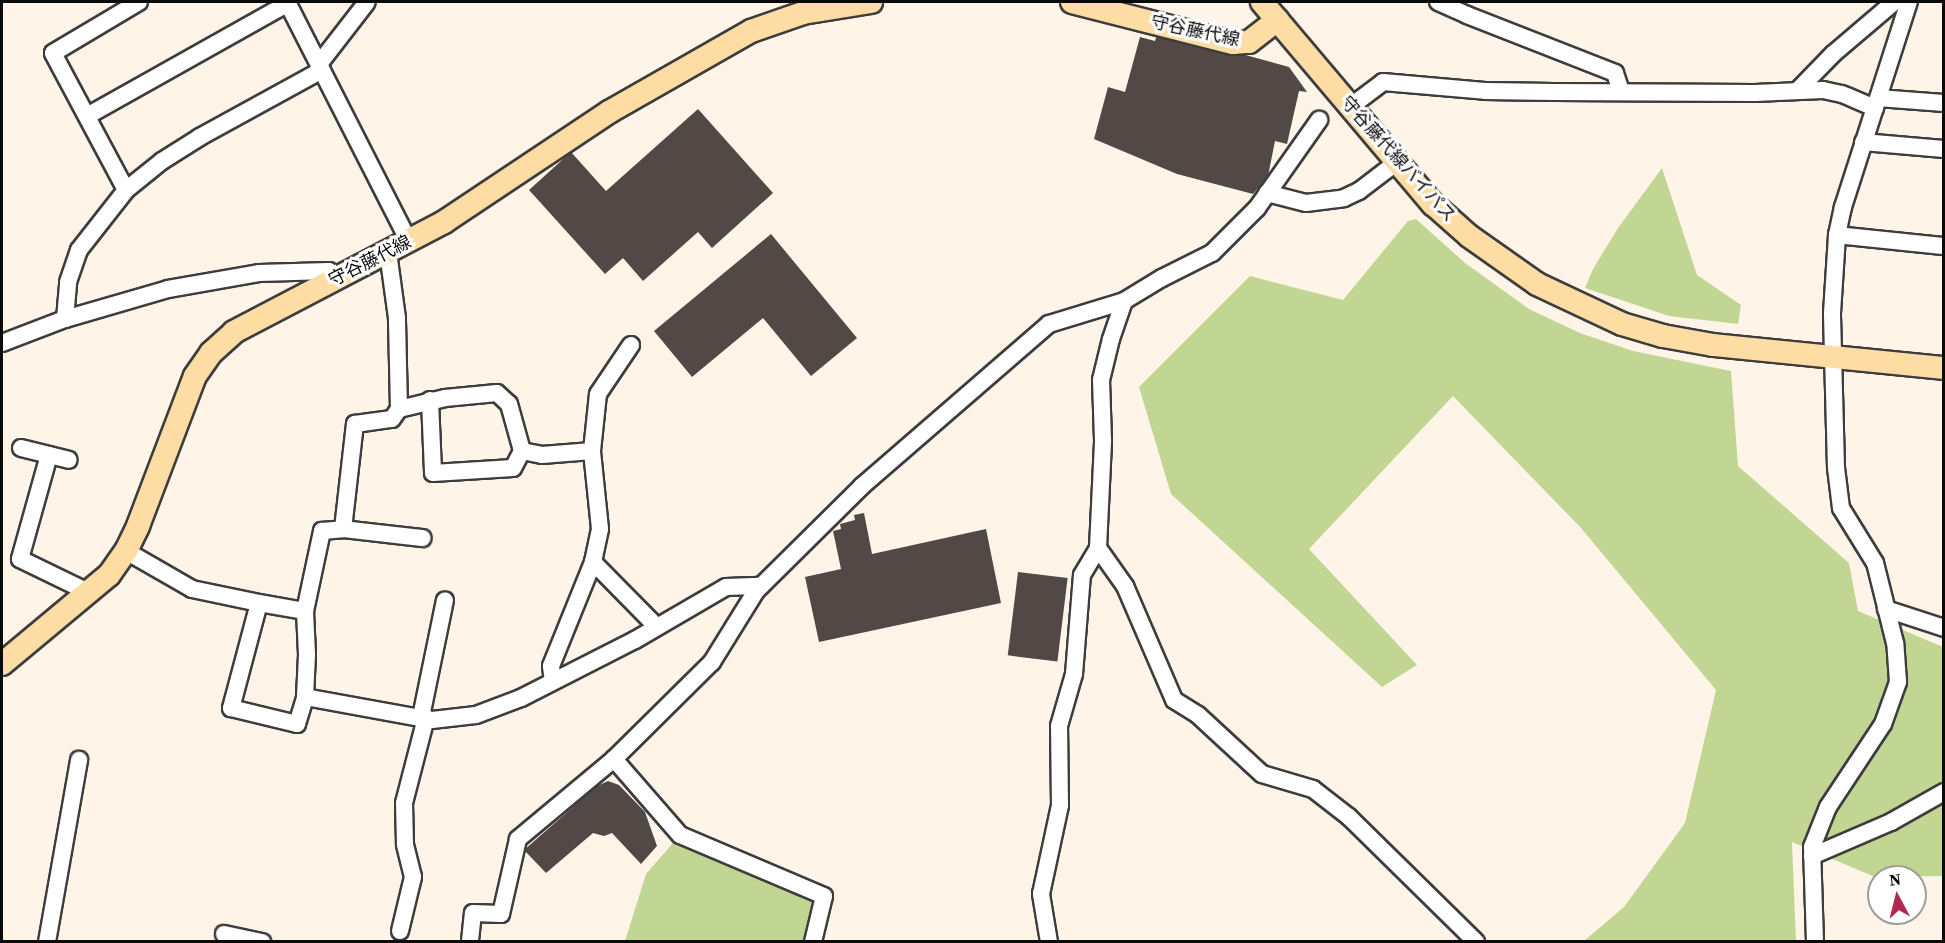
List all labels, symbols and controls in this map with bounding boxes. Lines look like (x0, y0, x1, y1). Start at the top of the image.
street label: 守谷藤代線 (1149, 11, 1241, 51)
street label: 守谷藤代線バイパス (1336, 92, 1460, 226)
street label: 守谷藤代線 (325, 231, 415, 291)
north arrow (1867, 865, 1927, 925)
text: N (1888, 867, 1902, 891)

